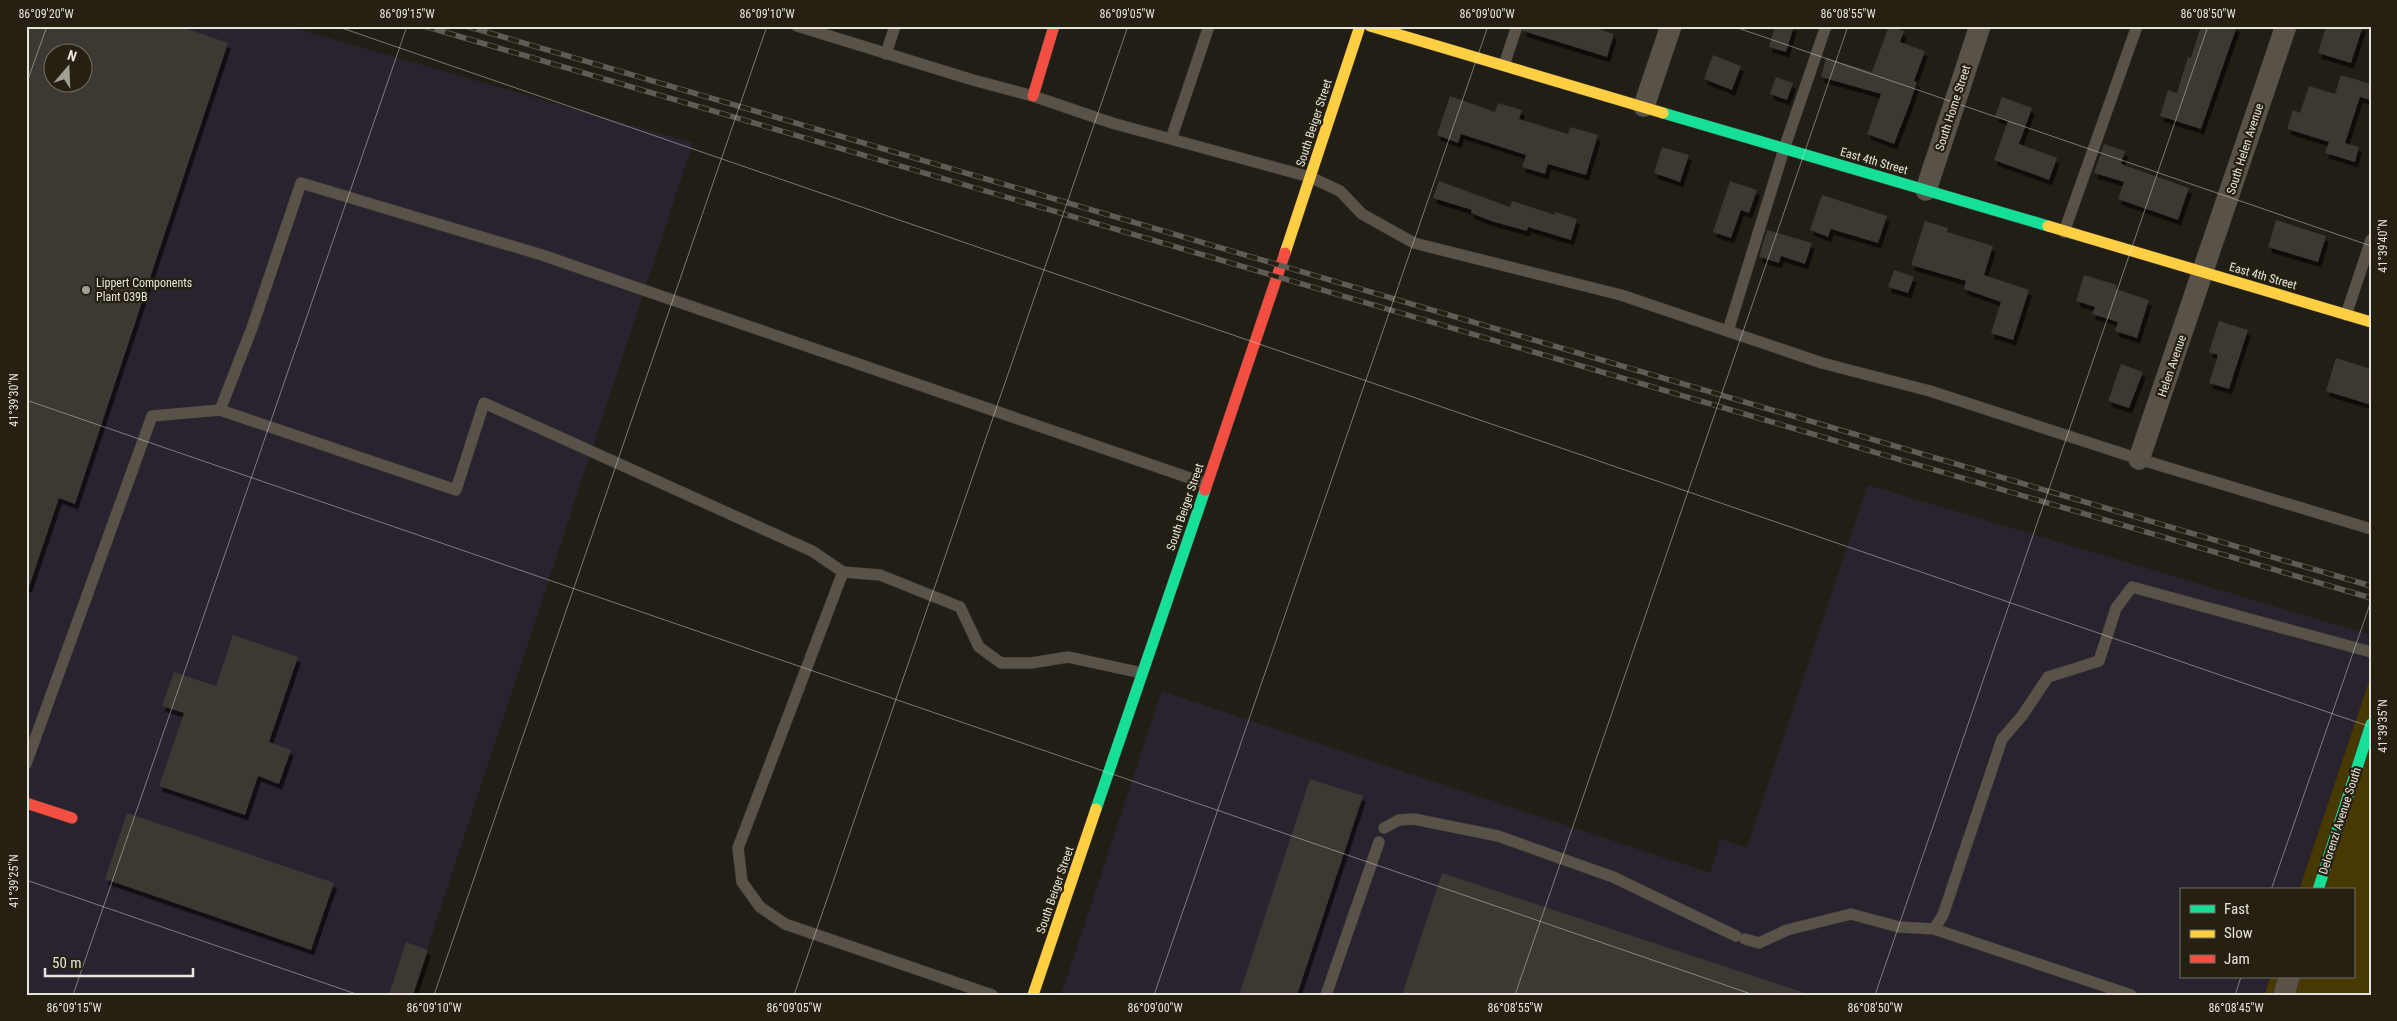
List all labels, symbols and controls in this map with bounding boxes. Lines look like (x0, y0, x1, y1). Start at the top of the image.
text: 86°09'20"W (18, 7, 74, 21)
text: 86°09'15"W (379, 7, 435, 21)
text: 86°09'10"W (739, 7, 795, 21)
text: 86°09'05"W (1099, 7, 1155, 21)
text: 86°09'00"W (1459, 7, 1515, 21)
text: 86°08'55"W (1820, 7, 1876, 21)
text: 86°08'50"W (2180, 7, 2236, 21)
north arrow (42, 42, 92, 92)
text: N (66, 47, 79, 65)
street label: South Home Street (1933, 63, 1974, 153)
street label: South Beiger Street (1293, 77, 1335, 169)
street label: South Helen Avenue (2224, 101, 2266, 196)
street label: East 4th Street (1839, 145, 1910, 177)
text: 41°39'40"N (2376, 219, 2390, 273)
street label: East 4th Street (2228, 260, 2299, 292)
place label: Lippert Components Plant 039B (96, 276, 192, 304)
marker: Lippert Components Plant 039B (80, 284, 92, 296)
street label: Helen Avenue (2155, 333, 2189, 399)
text: 41°39'30"N (7, 373, 21, 427)
street label: South Beiger Street (1164, 461, 1207, 552)
text: 41°39'35"N (2376, 699, 2390, 753)
street label: Delorenzi Avenue South (2316, 766, 2364, 876)
street label: South Beiger Street (1034, 844, 1077, 935)
text: 41°39'25"N (7, 854, 21, 908)
legend (2180, 888, 2354, 978)
text: Fast (2224, 900, 2249, 918)
text: Slow (2224, 924, 2253, 942)
scale bar (45, 946, 192, 978)
text: Jam (2224, 950, 2250, 968)
text: 50 m (52, 954, 82, 972)
text: 86°09'15"W (46, 1001, 102, 1015)
text: 86°09'10"W (406, 1001, 462, 1015)
text: 86°09'05"W (766, 1001, 822, 1015)
text: 86°09'00"W (1127, 1001, 1183, 1015)
text: 86°08'55"W (1487, 1001, 1543, 1015)
text: 86°08'50"W (1847, 1001, 1903, 1015)
text: 86°08'45"W (2208, 1001, 2264, 1015)

